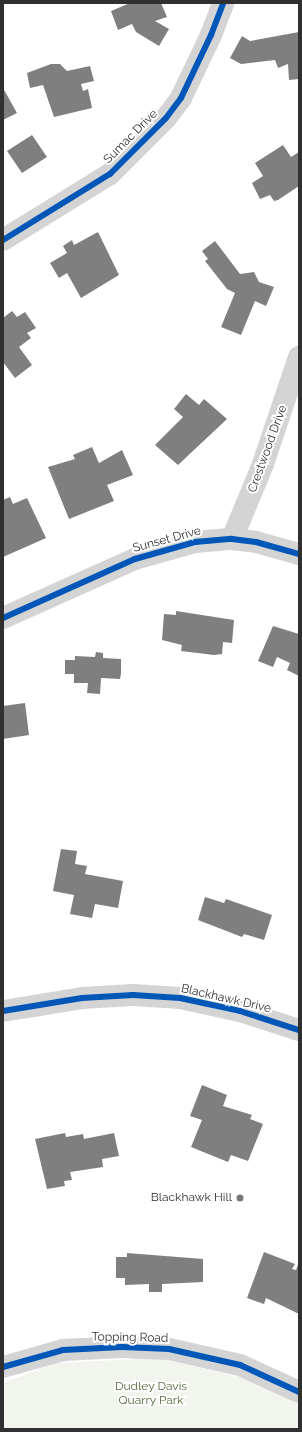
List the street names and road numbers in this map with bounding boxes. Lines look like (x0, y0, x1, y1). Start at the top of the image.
street label: Sumac Drive (101, 107, 161, 167)
street label: Crestwood Drive (245, 403, 291, 495)
street label: Sunset Drive (131, 524, 203, 556)
street label: Blackhawk Drive (180, 982, 272, 1016)
street label: Topping Road (91, 1330, 169, 1346)

